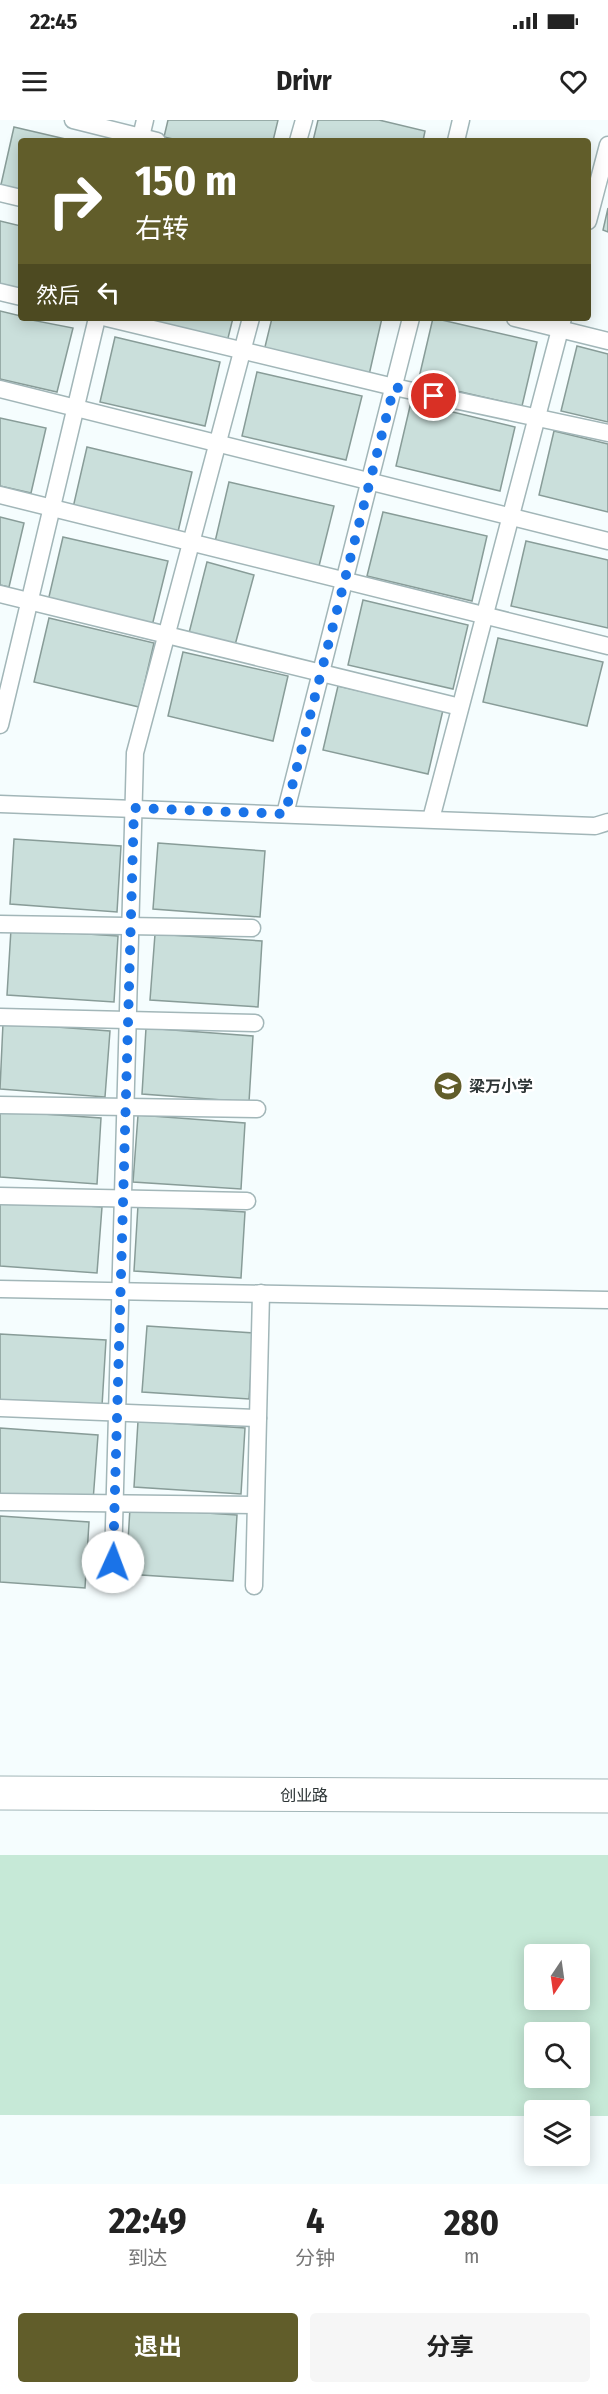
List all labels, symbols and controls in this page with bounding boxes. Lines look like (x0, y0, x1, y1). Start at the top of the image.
text: 22:45 (30, 8, 77, 35)
icon: menu (18, 65, 51, 98)
text: Drivr (276, 65, 332, 97)
icon: heart (557, 65, 590, 98)
text: 150 m (135, 156, 237, 206)
icon: right (36, 162, 114, 240)
text: 右转 (135, 213, 189, 245)
icon: left (92, 276, 125, 309)
text: 然后 (36, 282, 80, 309)
pin (408, 370, 459, 421)
icon: arrive (417, 379, 450, 412)
school or university icon: 梁万小学 (432, 1070, 464, 1102)
place label: 梁万小学 (469, 1077, 533, 1096)
position arrow (81, 1530, 145, 1594)
street label: 创业路 (280, 1786, 328, 1805)
north arrow (524, 1944, 590, 2010)
map controls (524, 1944, 590, 2166)
button: search (524, 2022, 590, 2088)
button: layers (524, 2100, 590, 2166)
text: 22:49 (109, 2199, 187, 2243)
text: 4 (306, 2199, 325, 2243)
text: 280 (444, 2201, 499, 2245)
text: m (464, 2244, 479, 2268)
text: 到达 (128, 2246, 168, 2270)
text: 分钟 (295, 2246, 335, 2270)
button: 退出 (18, 2313, 298, 2382)
button: 分享 (310, 2313, 590, 2382)

